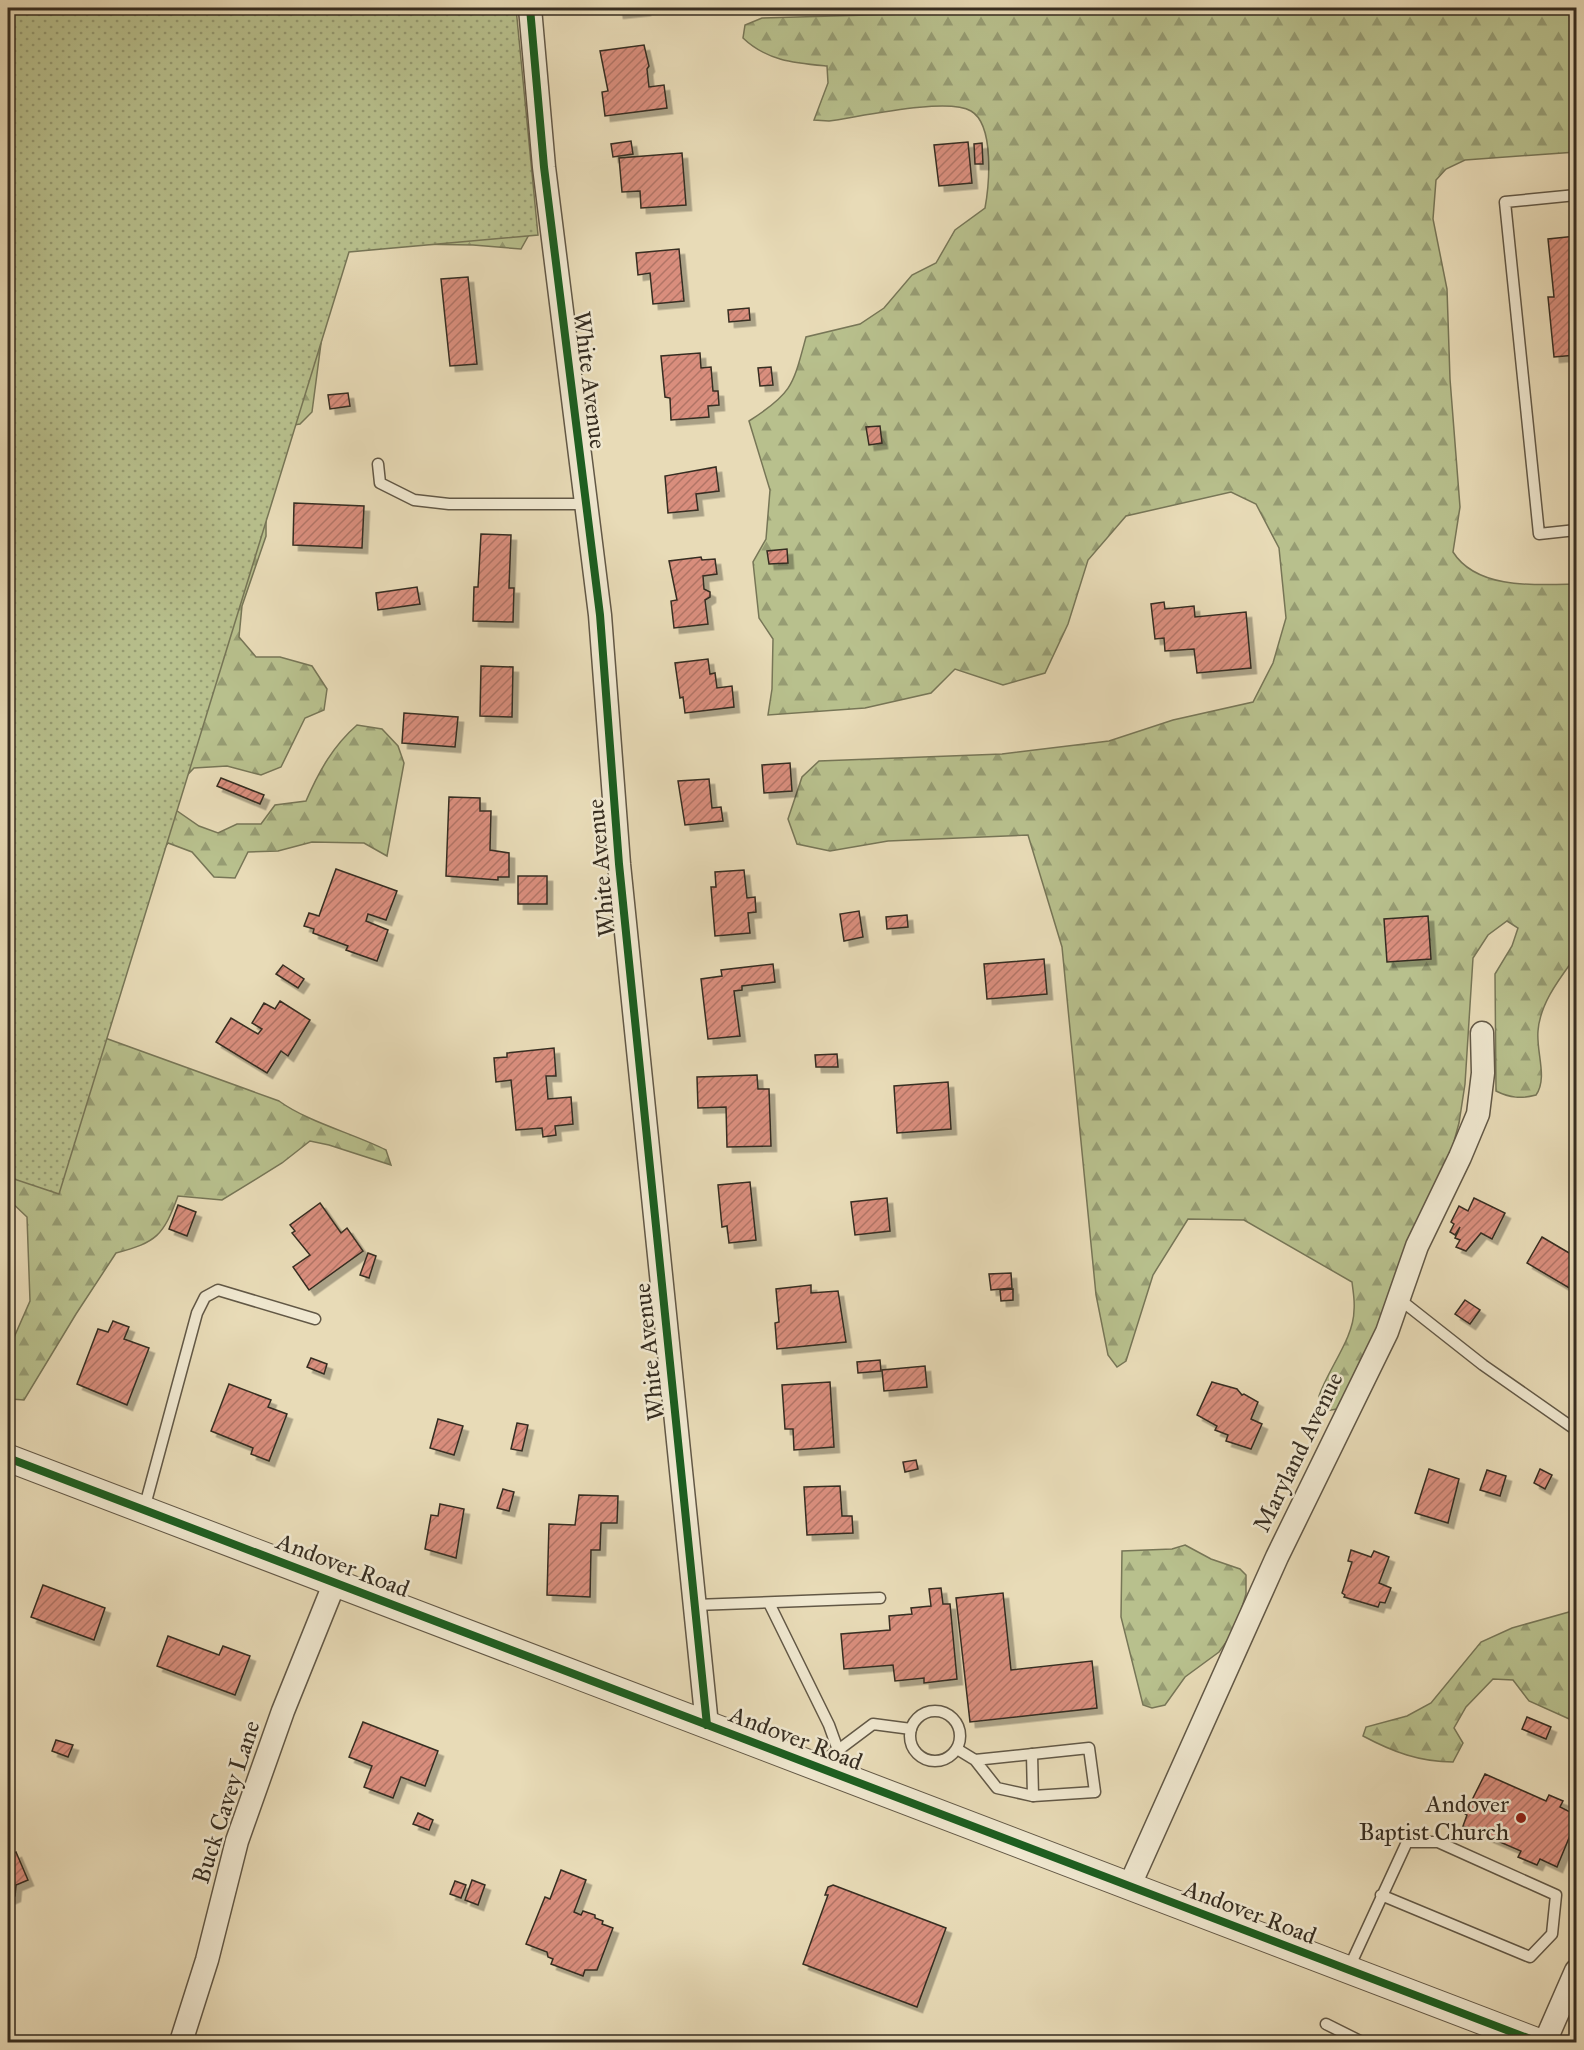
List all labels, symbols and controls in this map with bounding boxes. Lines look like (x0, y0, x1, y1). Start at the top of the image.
street label: White Avenue (567, 309, 613, 451)
street label: White Avenue (580, 798, 622, 938)
street label: White Avenue (627, 1282, 671, 1422)
street label: Maryland Avenue (1246, 1367, 1350, 1537)
street label: Andover Road (271, 1526, 414, 1604)
street label: Andover Road (724, 1699, 867, 1777)
street label: Buck Cavey Lane (186, 1717, 266, 1887)
place label: Andover Baptist Church (1359, 1789, 1509, 1847)
marker: Andover Baptist Church (1514, 1811, 1528, 1825)
street label: Andover Road (1178, 1873, 1321, 1951)

